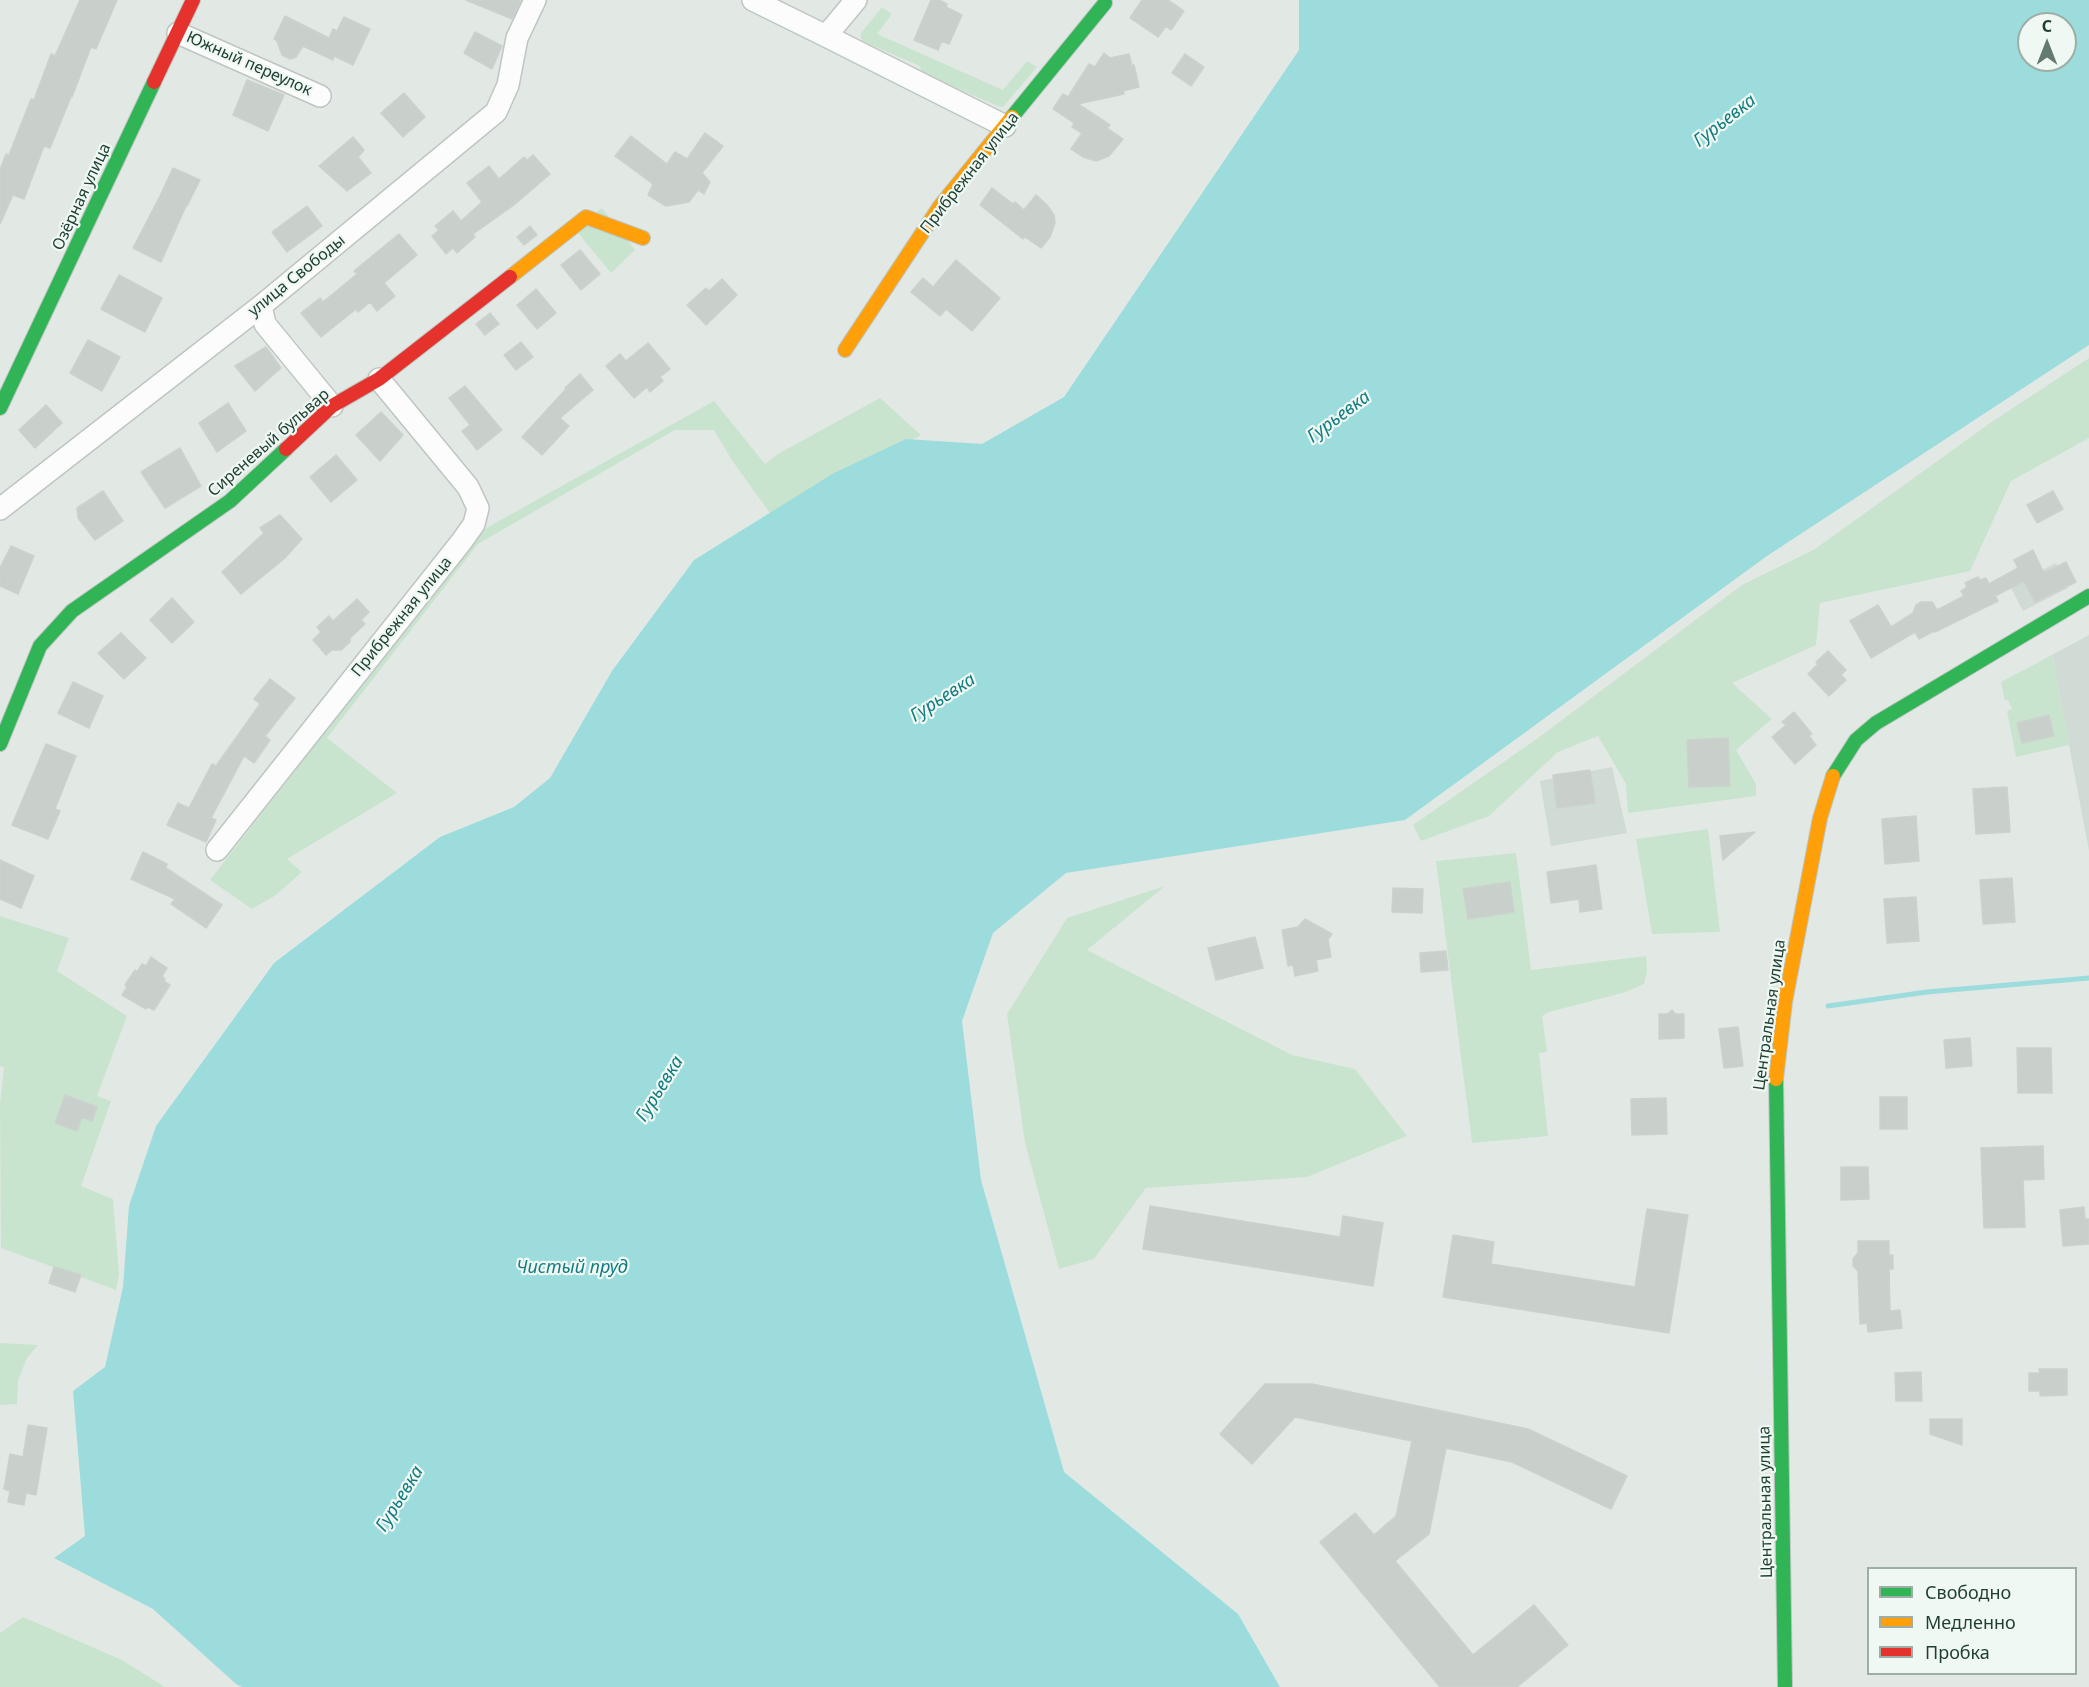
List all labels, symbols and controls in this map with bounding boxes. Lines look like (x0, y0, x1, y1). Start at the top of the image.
north arrow (2017, 12, 2077, 72)
text: С (2042, 15, 2052, 37)
street label: Южный переулок (183, 28, 315, 100)
water label: Гурьевка (1689, 90, 1761, 152)
street label: Прибрежная улица (917, 108, 1023, 238)
street label: Озёрная улица (49, 140, 115, 254)
street label: улица Свободы (245, 231, 349, 321)
street label: Сиреневый бульвар (204, 385, 334, 501)
water label: Гурьевка (1303, 386, 1375, 448)
street label: Прибрежная улица (348, 553, 456, 681)
water label: Гурьевка (906, 669, 980, 727)
street label: Центральная улица (1750, 938, 1790, 1092)
water label: Гурьевка (631, 1052, 689, 1126)
water label: Чистый пруд (516, 1257, 628, 1279)
street label: Центральная улица (1755, 1426, 1777, 1578)
water label: Гурьевка (371, 1462, 429, 1536)
legend (1867, 1567, 2077, 1675)
text: Свободно (1925, 1580, 2011, 1604)
text: Медленно (1925, 1610, 2016, 1634)
text: Пробка (1925, 1640, 1990, 1664)

